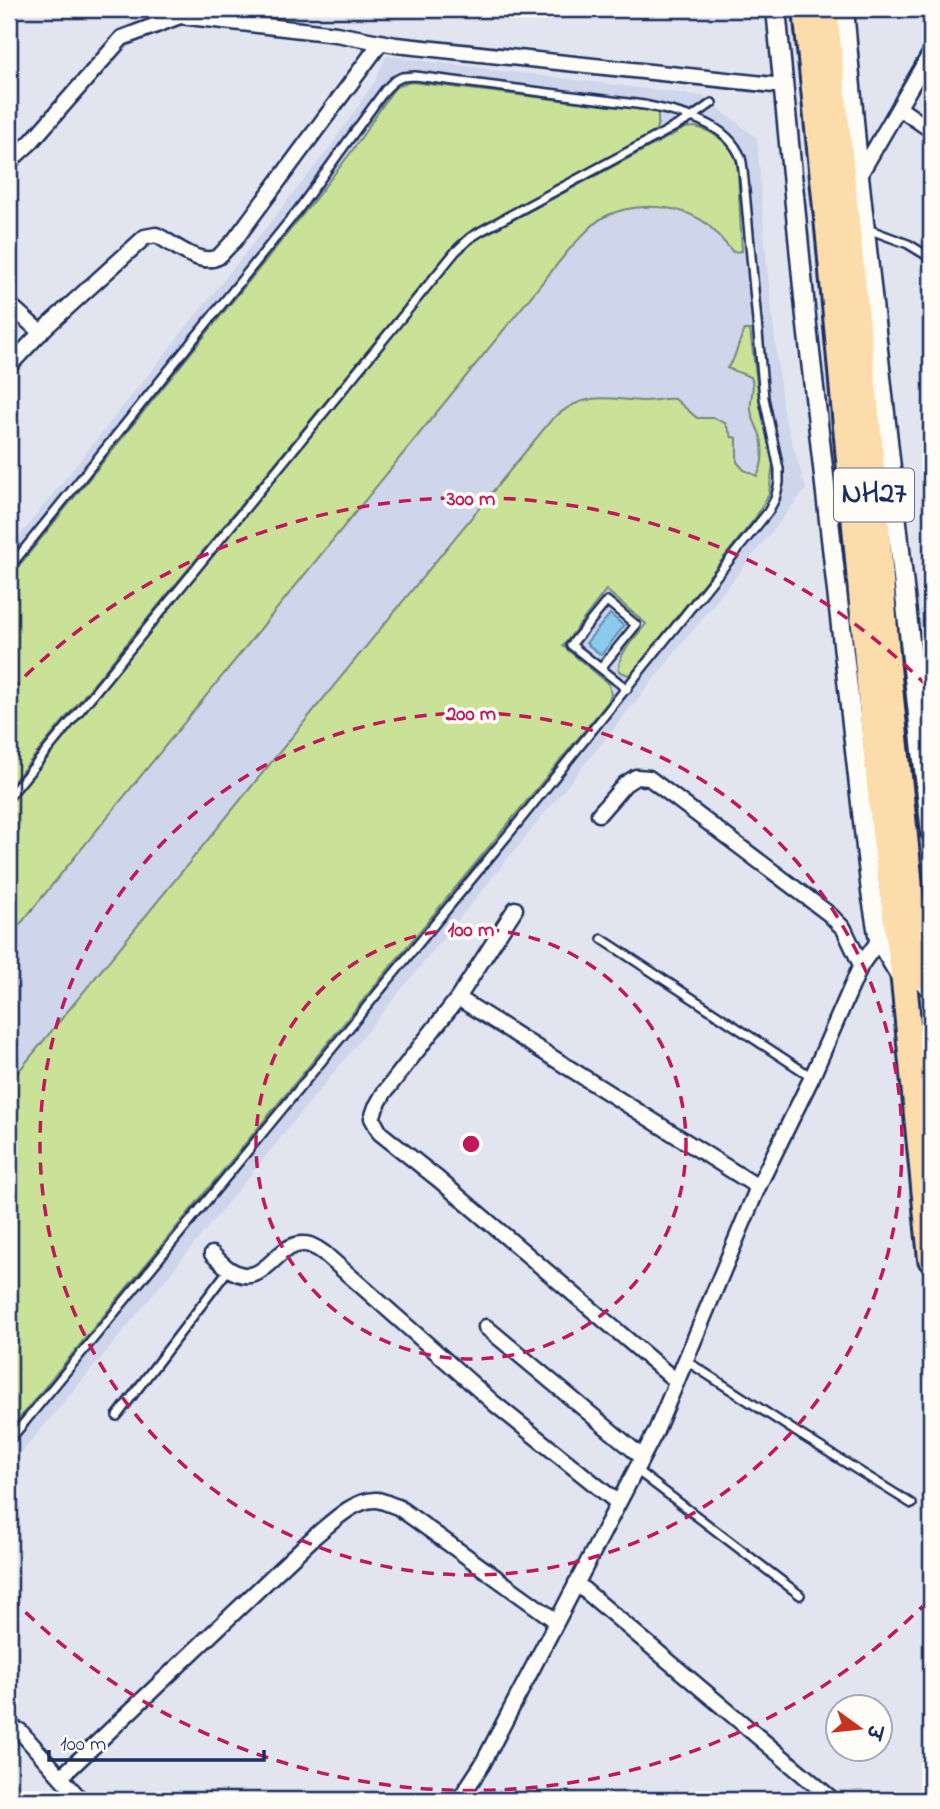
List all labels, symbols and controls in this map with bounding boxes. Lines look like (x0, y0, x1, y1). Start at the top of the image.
road number: NH27 (834, 468, 914, 522)
text: 300 m (446, 485, 495, 515)
text: 200 m (445, 700, 496, 730)
text: 100 m (448, 916, 494, 946)
centre of rings (459, 1132, 483, 1156)
north arrow (824, 1694, 894, 1764)
scale bar (49, 1718, 264, 1762)
text: उ (858, 1720, 888, 1744)
text: 100 m (60, 1730, 106, 1760)

